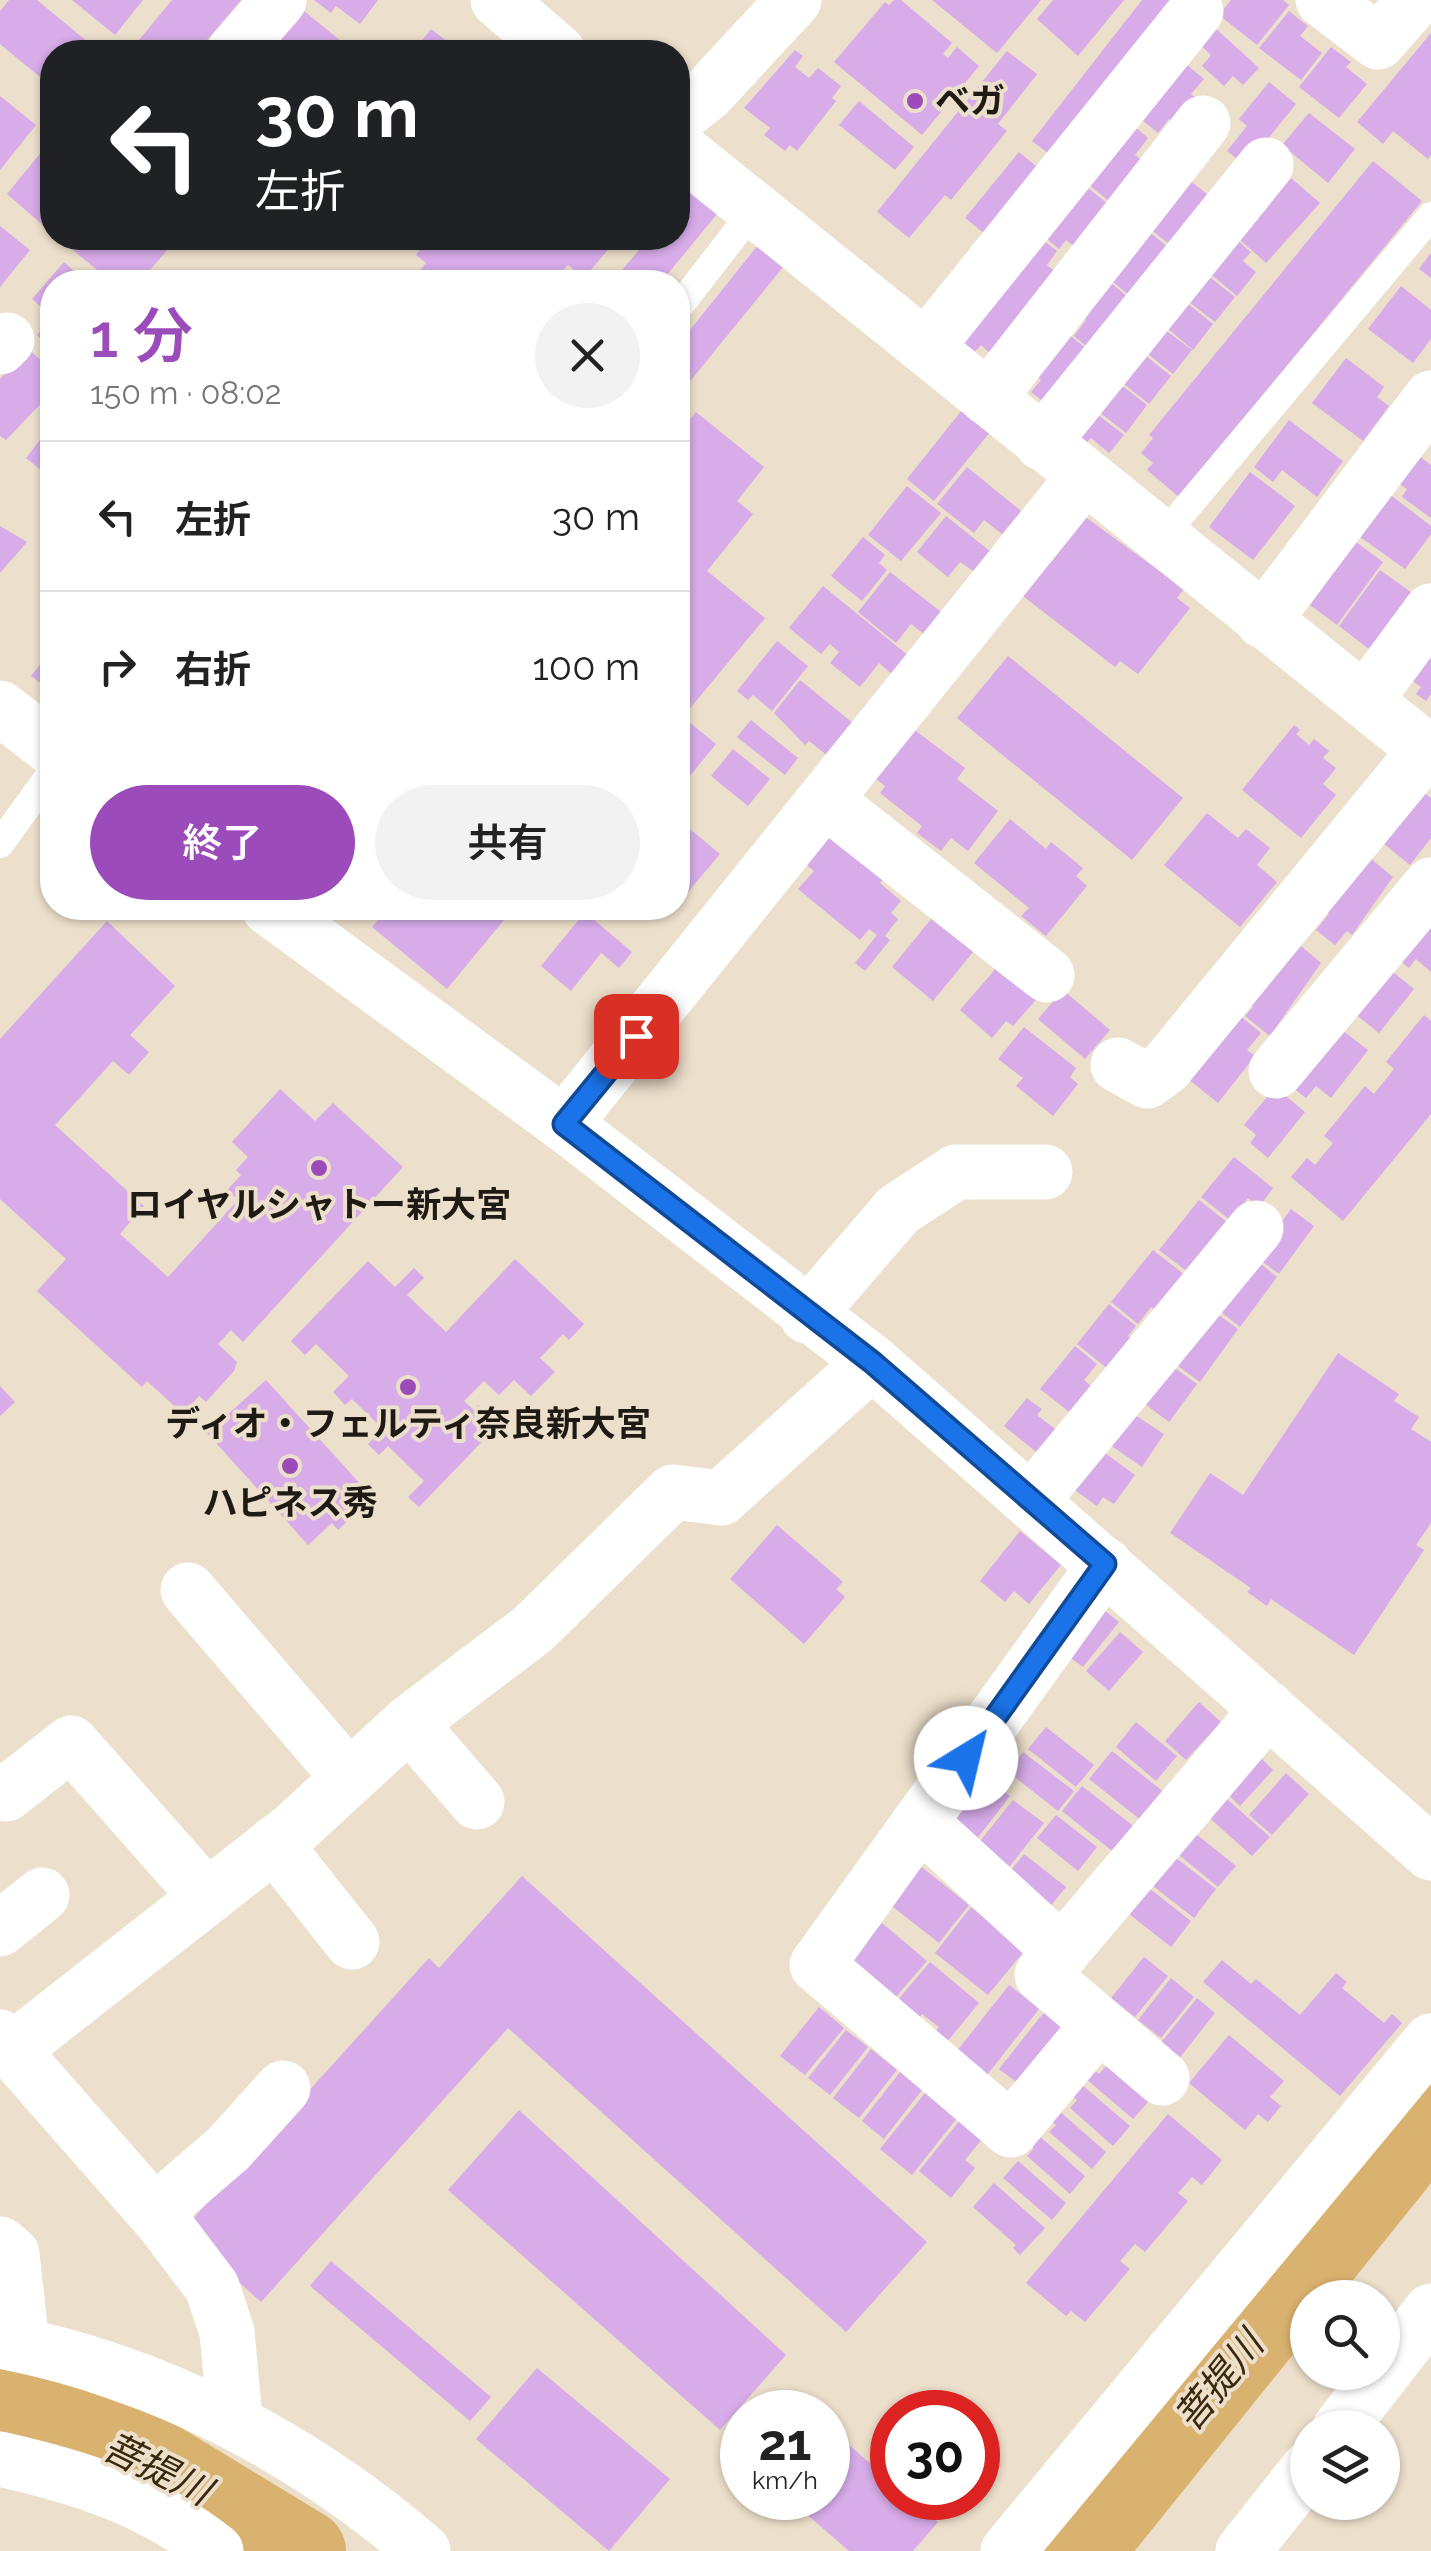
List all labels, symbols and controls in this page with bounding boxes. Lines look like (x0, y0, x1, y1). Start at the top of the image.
text: 30 m (255, 71, 419, 153)
icon: left (90, 80, 220, 210)
place label: ベガ (935, 80, 1005, 121)
marker: ベガ (904, 90, 926, 112)
text: 左折 (255, 165, 345, 218)
text: 1 分 (90, 301, 193, 371)
button: close (535, 303, 640, 408)
text: 150 m · 08:02 (90, 374, 282, 411)
icon: left (90, 489, 145, 544)
text: 30 m (552, 494, 640, 539)
text: 左折 (175, 497, 251, 542)
icon: right (90, 639, 145, 694)
text: 100 m (533, 644, 640, 689)
text: 右折 (175, 647, 251, 692)
button: 終了 (90, 785, 355, 900)
button: 共有 (375, 785, 640, 900)
pin (594, 994, 679, 1079)
icon: arrive (609, 1009, 664, 1064)
marker: ロイヤルシャトー新大宮 (308, 1157, 330, 1179)
place label: ロイヤルシャトー新大宮 (127, 1184, 511, 1225)
marker: ディオ・フェルティ奈良新大宮 (397, 1376, 419, 1398)
place label: ディオ・フェルティ奈良新大宮 (165, 1403, 651, 1444)
marker: ハピネス秀 (279, 1455, 301, 1477)
place label: ハピネス秀 (202, 1482, 378, 1523)
position arrow (914, 1706, 1018, 1810)
map controls (1290, 2280, 1400, 2520)
button: search (1290, 2280, 1400, 2390)
water label: 菩提川 (1165, 2319, 1274, 2439)
speed limit sign: 30 (870, 2390, 1000, 2520)
button: layers (1290, 2410, 1400, 2520)
text: 21 (759, 2413, 811, 2472)
water label: 菩提川 (96, 2423, 222, 2516)
text: km/h (752, 2465, 818, 2495)

